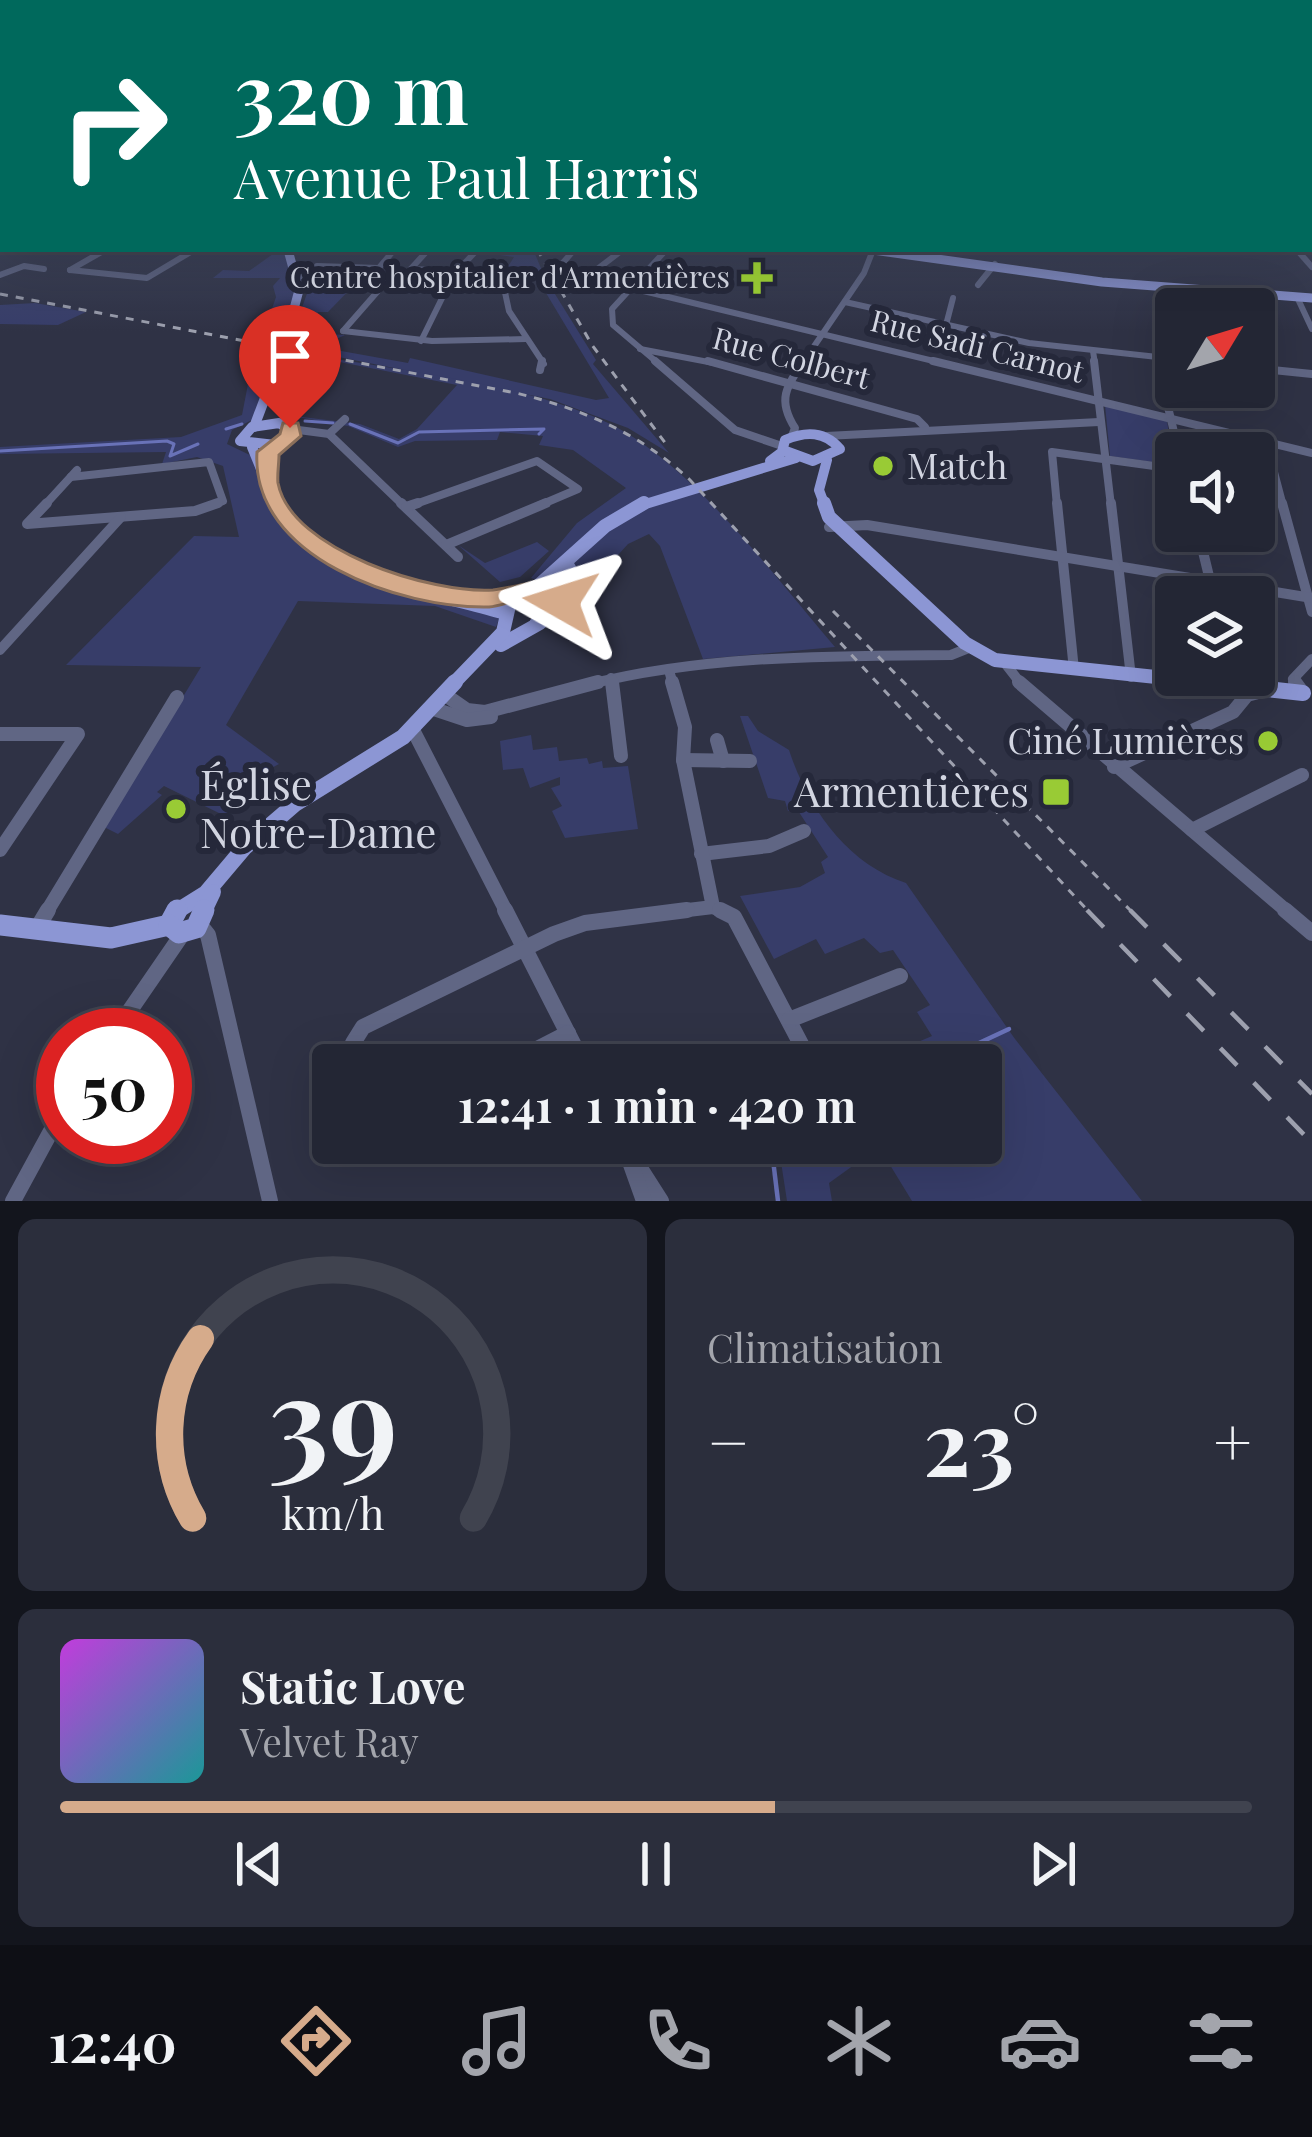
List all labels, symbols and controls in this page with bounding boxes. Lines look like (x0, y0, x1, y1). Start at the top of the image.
text: 320 m (234, 34, 469, 146)
icon: right (36, 48, 192, 204)
text: Avenue Paul Harris (234, 141, 700, 213)
place label: Centre hospitalier d'Armentières (290, 256, 730, 296)
marker: Centre hospitalier d'Armentières (741, 262, 773, 294)
north arrow (1155, 288, 1275, 408)
map controls (1155, 288, 1275, 696)
street label: Rue Sadi Carnot (867, 299, 1089, 391)
pin (239, 305, 341, 428)
street label: Rue Colbert (709, 317, 875, 397)
icon: arrive (257, 323, 323, 389)
button: sound (1155, 432, 1275, 552)
place label: Match (907, 440, 1008, 488)
marker: Match (870, 453, 896, 479)
position arrow (498, 539, 624, 665)
button: layers (1155, 576, 1275, 696)
place label: Ciné Lumières (1008, 715, 1244, 763)
marker: Ciné Lumières (1255, 728, 1281, 754)
place label: Église Notre-Dame (200, 755, 436, 859)
place label: Armentières (793, 762, 1029, 818)
marker: Armentières (1040, 776, 1072, 808)
marker: Église Notre-Dame (163, 796, 189, 822)
speed limit sign: 50 (36, 1008, 192, 1164)
text: 12:41 · 1 min · 420 m (458, 1074, 856, 1134)
text: Climatisation (707, 1321, 942, 1373)
text: 39 (268, 1332, 397, 1498)
text: 23° (923, 1380, 1040, 1500)
text: − (707, 1396, 750, 1484)
text: + (1213, 1396, 1252, 1484)
text: km/h (281, 1484, 384, 1541)
text: Static Love (240, 1655, 465, 1715)
text: Velvet Ray (240, 1715, 419, 1767)
icon: previous (226, 1831, 292, 1897)
icon: pause (623, 1831, 689, 1897)
icon: next (1020, 1831, 1086, 1897)
icon: directions (274, 1999, 358, 2083)
icon: music (455, 1999, 539, 2083)
icon: phone (636, 1999, 720, 2083)
icon: climate (817, 1999, 901, 2083)
icon: car (998, 1999, 1082, 2083)
icon: filters (1179, 1999, 1263, 2083)
text: 12:40 (49, 2005, 177, 2077)

